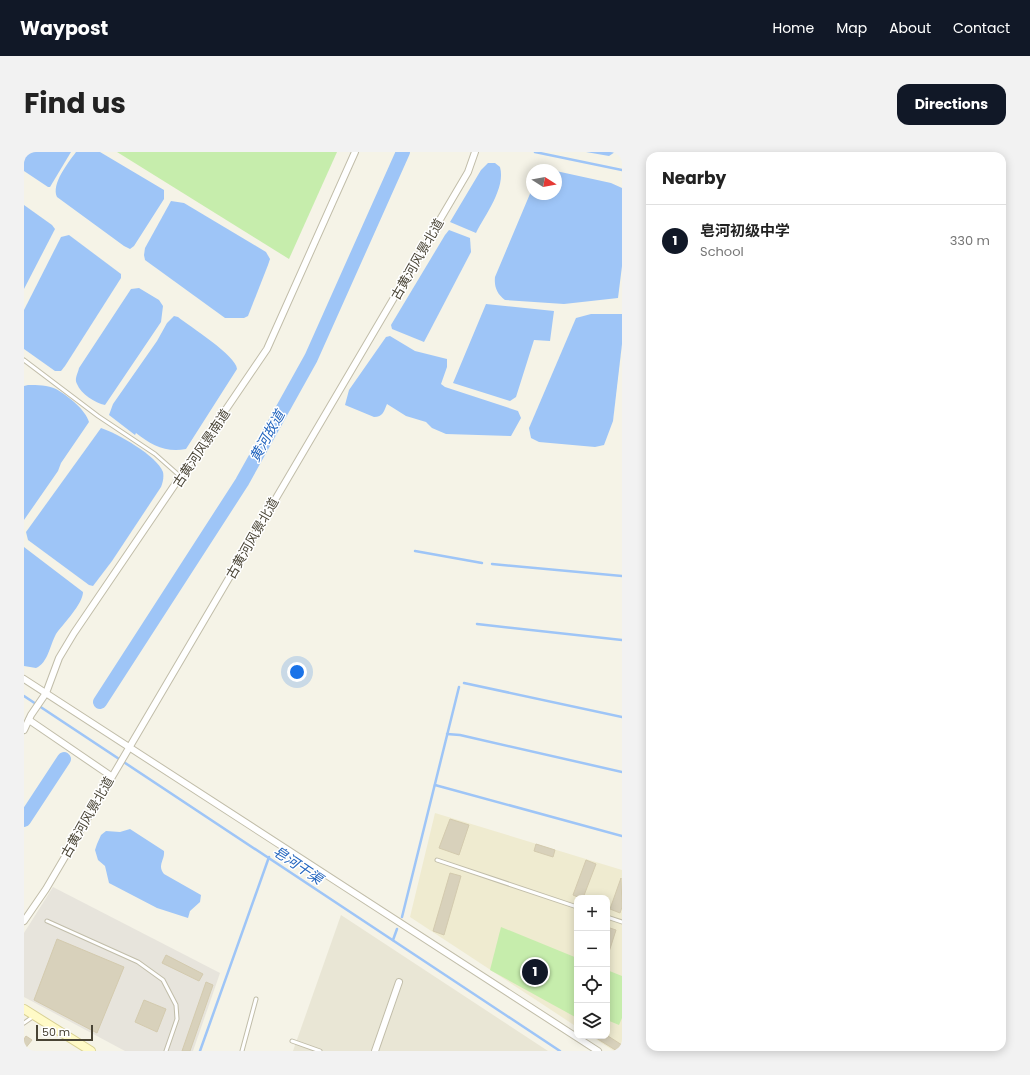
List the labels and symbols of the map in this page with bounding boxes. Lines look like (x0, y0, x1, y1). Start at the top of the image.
north arrow (526, 164, 562, 200)
street label: 古黄河风景北道 (386, 215, 448, 303)
street label: 古黄河风景南道 (168, 405, 235, 491)
water label: 黄河故道 (245, 405, 290, 465)
street label: 古黄河风景北道 (221, 494, 283, 582)
your location (287, 662, 307, 682)
street label: 古黄河风景北道 (56, 773, 118, 861)
water label: 皂河干渠 (269, 841, 328, 890)
pin: 1 (522, 957, 548, 987)
scale bar (36, 1023, 93, 1042)

